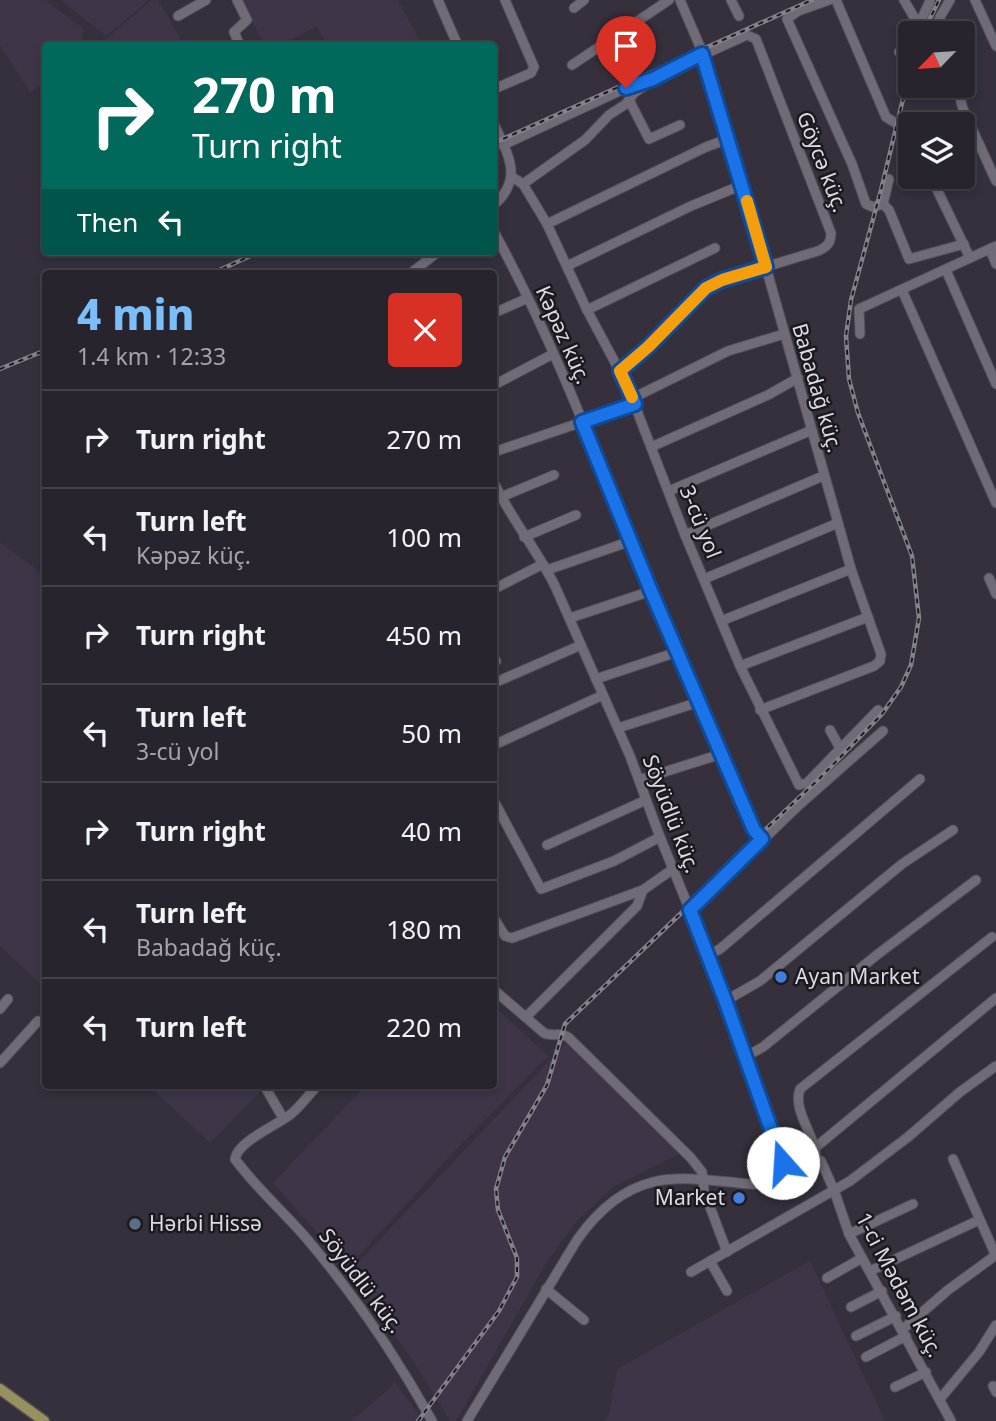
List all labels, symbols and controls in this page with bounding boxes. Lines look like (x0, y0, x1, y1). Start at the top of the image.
pin (596, 16, 656, 88)
north arrow (898, 21, 975, 98)
map controls (898, 21, 975, 189)
icon: arrive (607, 27, 645, 65)
text: 270 m (192, 61, 337, 127)
icon: right (77, 70, 168, 161)
street label: Göycə küç. (791, 107, 855, 216)
button: layers (898, 112, 975, 189)
text: Turn right (192, 124, 342, 167)
icon: left (152, 203, 190, 241)
text: Then (77, 204, 138, 240)
street label: Kəpəz küç. (530, 281, 598, 388)
text: 4 min (77, 285, 194, 342)
button: close (388, 293, 462, 367)
street label: Babadağ küç. (786, 320, 850, 456)
text: 1.4 km · 12:33 (77, 340, 226, 372)
icon: right (77, 420, 115, 458)
text: Turn right (136, 421, 266, 457)
text: 270 m (386, 421, 462, 457)
street label: 3-cü yol (674, 481, 728, 562)
text: Turn left (136, 503, 247, 539)
icon: left (77, 518, 115, 556)
text: 100 m (386, 519, 462, 555)
text: Kəpəz küç. (136, 539, 251, 571)
icon: right (77, 616, 115, 654)
text: Turn right (136, 617, 266, 653)
text: 450 m (386, 617, 462, 653)
text: Turn left (136, 699, 247, 735)
icon: left (77, 714, 115, 752)
text: 50 m (401, 715, 462, 751)
text: 3-cü yol (136, 735, 219, 767)
street label: Söyüdlü küç. (637, 751, 707, 877)
icon: right (77, 812, 115, 850)
text: Turn right (136, 813, 266, 849)
text: 40 m (401, 813, 462, 849)
text: Turn left (136, 895, 247, 931)
icon: left (77, 910, 115, 948)
text: 180 m (386, 911, 462, 947)
text: Babadağ küç. (136, 931, 282, 963)
place label: Ayan Market (795, 962, 920, 990)
marker: Ayan Market (773, 969, 789, 985)
icon: left (77, 1008, 115, 1046)
text: Turn left (136, 1009, 247, 1045)
text: 220 m (386, 1009, 462, 1045)
position arrow (746, 1126, 820, 1200)
place label: Market (655, 1183, 725, 1211)
marker: Market (731, 1190, 747, 1206)
street label: 1-ci Mədəm küç. (850, 1207, 950, 1362)
place label: Hərbi Hissə (149, 1209, 262, 1237)
marker: Hərbi Hissə (127, 1216, 143, 1232)
street label: Söyüdlü küç. (313, 1222, 410, 1338)

